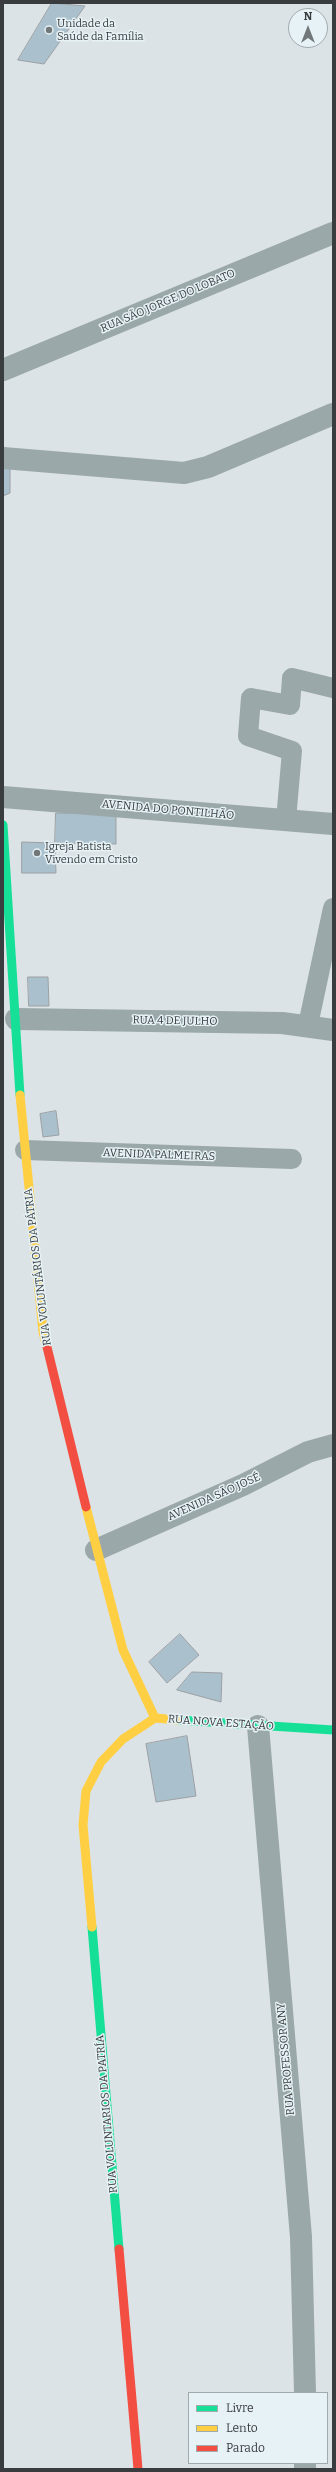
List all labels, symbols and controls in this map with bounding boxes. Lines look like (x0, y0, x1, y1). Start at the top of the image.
north arrow (288, 8, 328, 48)
text: N (304, 10, 312, 23)
place label: Unidade da Saúde da Família (57, 17, 144, 43)
marker: Unidade da Saúde da Família (44, 25, 54, 35)
street label: RUA SÃO JORGE DO LOBATO (99, 267, 237, 335)
street label: AVENIDA DO PONTILHÃO (101, 798, 235, 822)
place label: Igreja Batista Vivendo em Cristo (45, 840, 138, 866)
marker: Igreja Batista Vivendo em Cristo (32, 848, 42, 858)
street label: RUA 4 DE JULHO (132, 1014, 218, 1028)
street label: AVENIDA PALMEIRAS (103, 1146, 215, 1164)
street label: RUA VOLUNTÁRIOS DA PÁTRIA (22, 1188, 54, 1346)
street label: AVENIDA SÃO JOSÉ (166, 1471, 262, 1523)
street label: RUA NOVA ESTAÇÃO (168, 1713, 274, 1733)
street label: RUA PROFESSOR ANY (275, 2002, 297, 2116)
street label: RUA VOLUNTARIOS DA PATRÍA (94, 2034, 120, 2194)
legend (188, 2392, 328, 2464)
text: Livre (226, 2401, 254, 2415)
text: Lento (226, 2421, 258, 2435)
text: Parado (226, 2441, 265, 2455)

